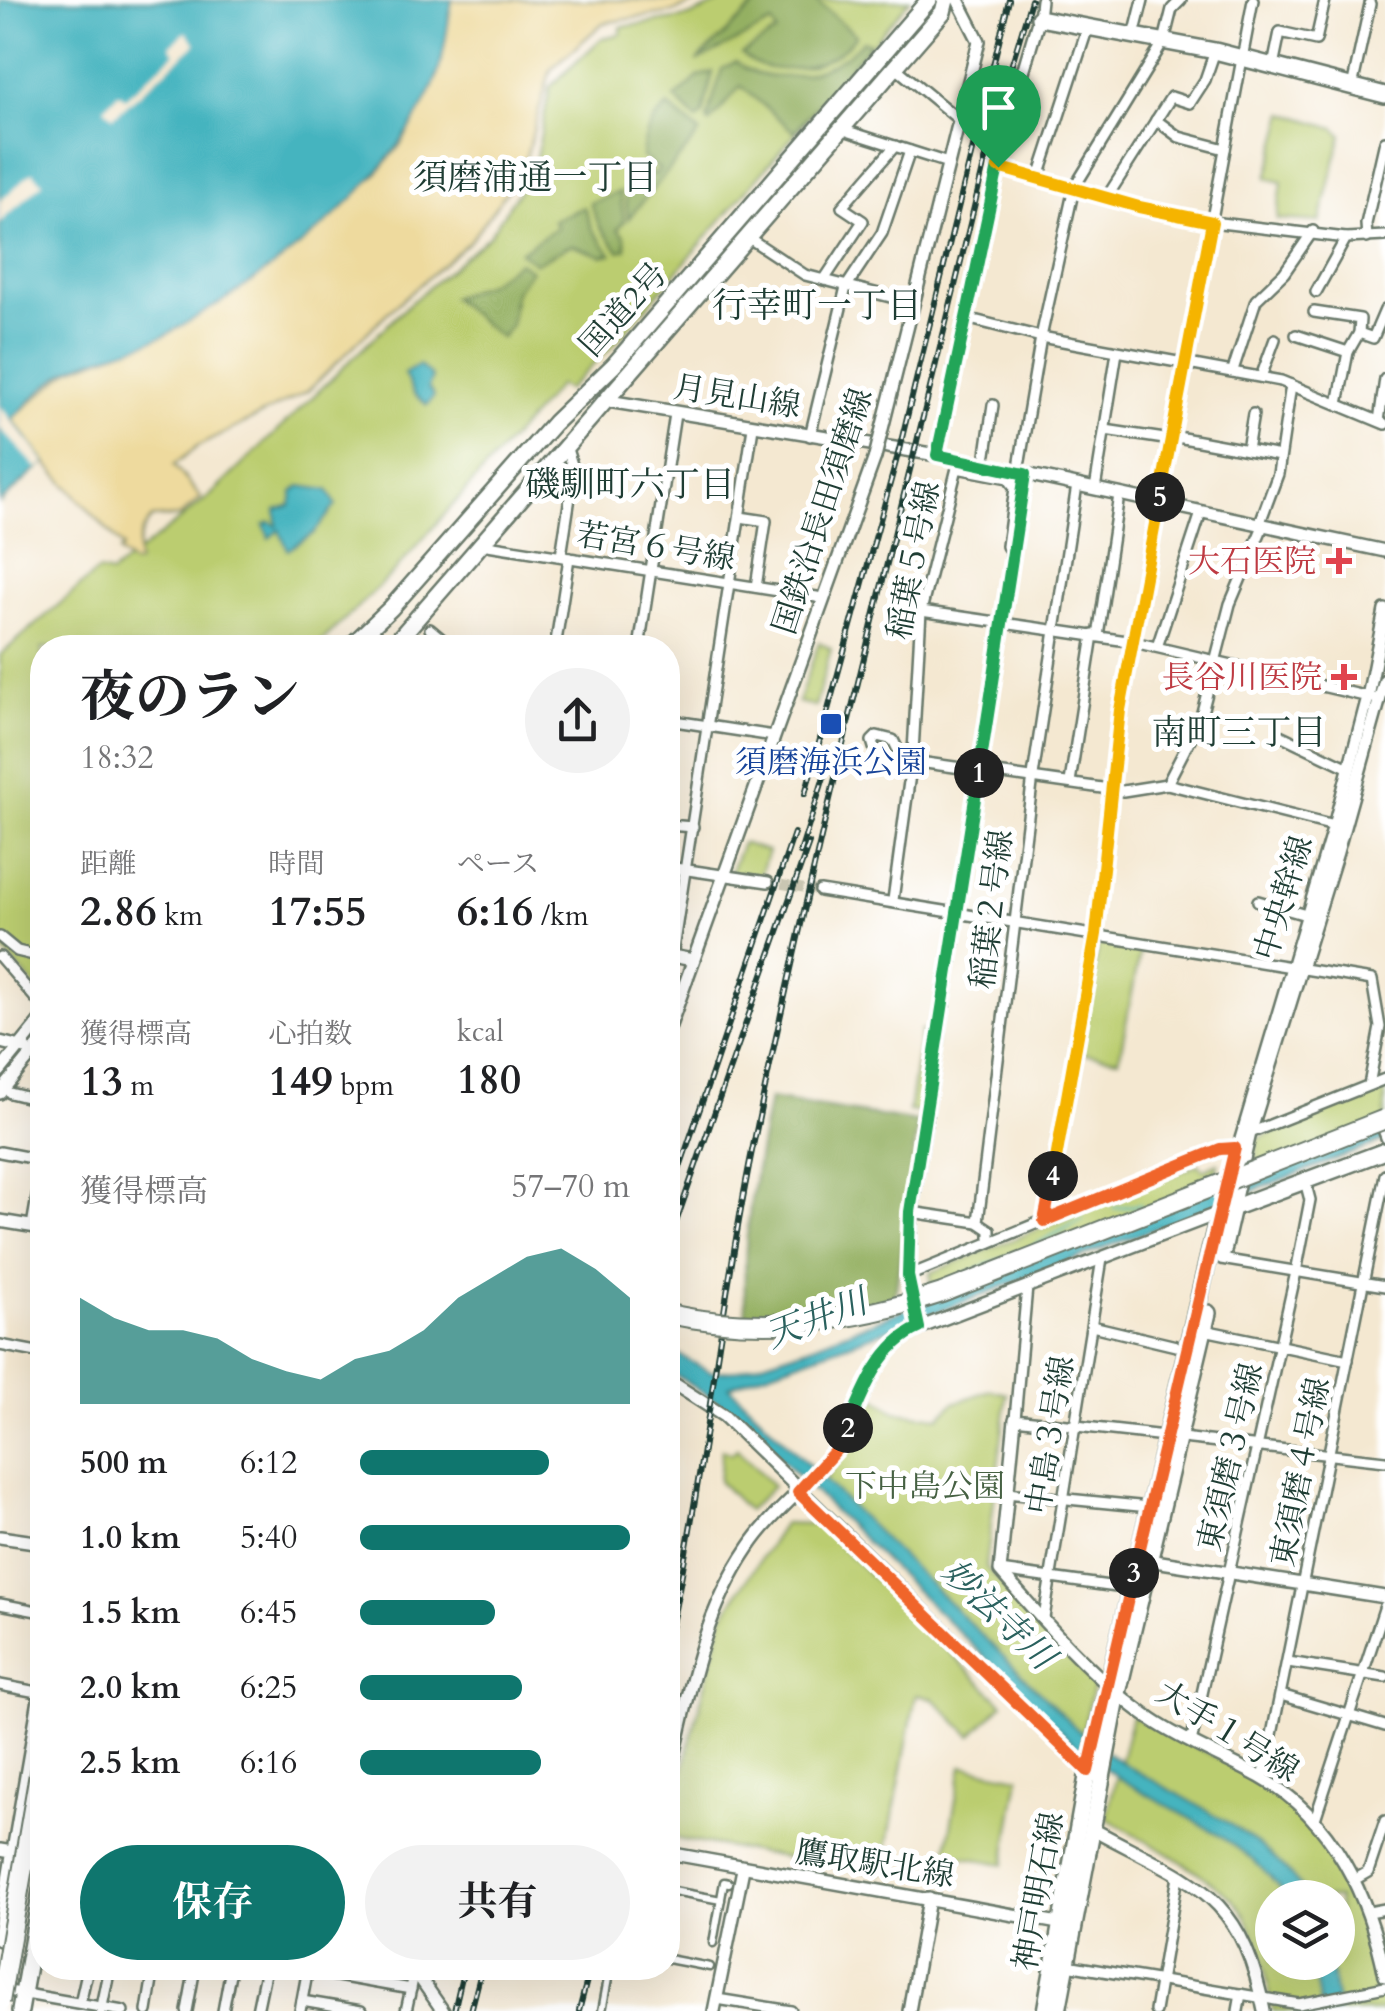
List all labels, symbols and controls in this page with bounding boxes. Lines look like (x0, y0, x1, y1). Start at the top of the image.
pin (956, 65, 1041, 168)
icon: arrive (971, 80, 1026, 135)
district label: 須磨浦通一丁目 (412, 154, 658, 202)
street label: 国道2号 (570, 253, 678, 366)
district label: 行幸町一丁目 (712, 282, 922, 330)
street label: 月見山線 (670, 365, 804, 429)
street label: 国鉄沿長田須磨線 (762, 383, 883, 640)
district label: 磯馴町六丁目 (525, 461, 735, 509)
pin: 5 (1135, 472, 1185, 522)
street label: 稲葉５号線 (877, 477, 951, 643)
text: 5 (1153, 478, 1167, 516)
street label: 若宮６号線 (573, 513, 738, 581)
place label: 大石医院 (1188, 540, 1316, 584)
marker: 大石医院 (1326, 548, 1352, 574)
place label: 長谷川医院 (1162, 656, 1322, 700)
text: 夜のラン (80, 661, 300, 735)
marker: 長谷川医院 (1331, 664, 1357, 690)
button: share (525, 668, 630, 773)
district label: 南町三丁目 (1151, 709, 1327, 757)
marker: 須磨海浜公園 (818, 711, 844, 737)
text: 18:32 (80, 736, 154, 780)
place label: 須磨海浜公園 (735, 741, 927, 785)
pin: 1 (954, 748, 1004, 798)
text: 1 (972, 754, 986, 792)
street label: 稲葉２号線 (960, 827, 1024, 991)
street label: 中央幹線 (1244, 831, 1324, 966)
text: 距離 (80, 845, 136, 883)
text: 時間 (268, 845, 324, 883)
text: ペース (457, 845, 539, 883)
text: 2.86 (80, 883, 157, 940)
text: 17:55 (268, 883, 367, 940)
text: 6:16 (457, 883, 533, 940)
text: km (157, 897, 203, 935)
text: /km (533, 897, 589, 935)
text: kcal (457, 1013, 504, 1051)
text: 獲得標高 (80, 1015, 192, 1053)
text: 心拍数 (268, 1015, 352, 1053)
text: 180 (457, 1051, 521, 1108)
text: 13 (80, 1053, 123, 1110)
text: 149 (268, 1053, 333, 1110)
text: m (123, 1067, 154, 1105)
text: bpm (333, 1067, 394, 1105)
pin: 4 (1028, 1151, 1078, 1201)
text: 4 (1046, 1157, 1060, 1195)
text: 57–70 m (511, 1165, 630, 1209)
text: 獲得標高 (80, 1170, 208, 1214)
water label: 天井川 (759, 1276, 878, 1360)
street label: 中島３号線 (1017, 1353, 1085, 1518)
street label: 東須磨３号線 (1188, 1359, 1274, 1556)
street label: 東須磨４号線 (1261, 1374, 1341, 1571)
pin: 2 (823, 1403, 873, 1453)
text: 2 (841, 1409, 855, 1447)
text: 500 m (80, 1441, 167, 1485)
text: 6:12 (240, 1441, 297, 1485)
park label: 下中島公園 (845, 1465, 1005, 1509)
text: 1.0 km (80, 1516, 180, 1560)
text: 5:40 (240, 1516, 297, 1560)
pin: 3 (1109, 1548, 1159, 1598)
water label: 妙法寺川 (931, 1549, 1068, 1683)
text: 3 (1127, 1554, 1141, 1592)
text: 1.5 km (80, 1591, 180, 1635)
text: 6:45 (240, 1591, 297, 1635)
text: 2.0 km (80, 1666, 180, 1710)
text: 6:25 (240, 1666, 297, 1710)
street label: 大手１号線 (1148, 1671, 1307, 1793)
text: 2.5 km (80, 1741, 180, 1785)
text: 6:16 (240, 1741, 297, 1785)
street label: 神戸明石線 (1003, 1809, 1075, 1974)
street label: 鷹取駅北線 (792, 1830, 957, 1898)
button: 保存 (80, 1845, 345, 1960)
button: 共有 (365, 1845, 630, 1960)
map controls (1255, 1880, 1355, 1980)
button: layers (1255, 1880, 1355, 1980)

